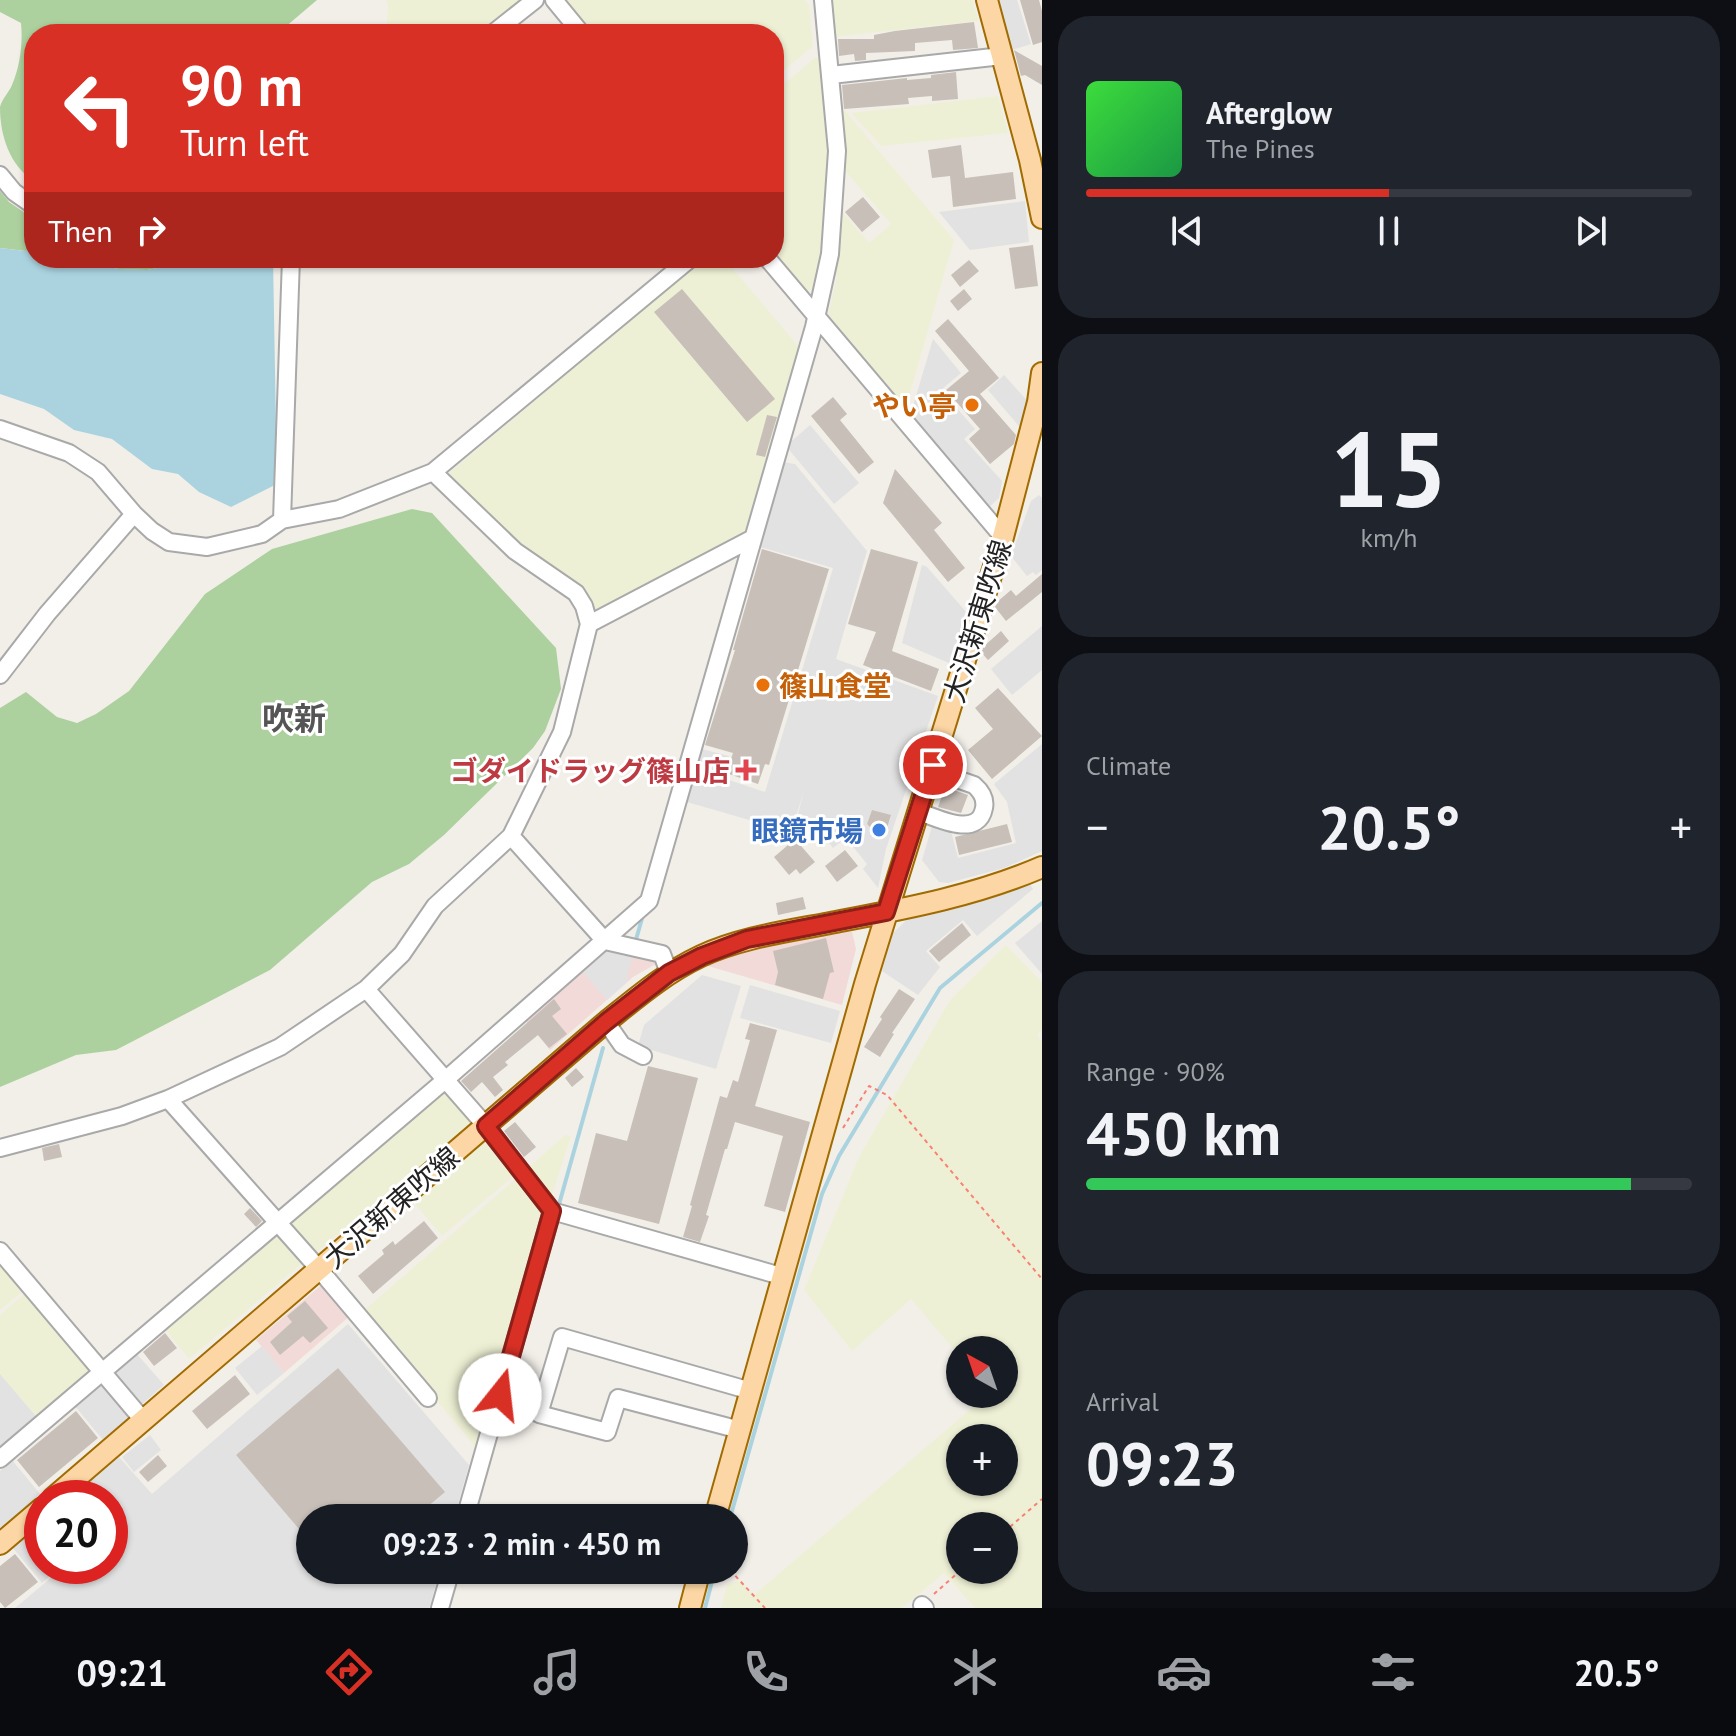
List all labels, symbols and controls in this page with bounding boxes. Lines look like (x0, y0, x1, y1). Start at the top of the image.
text: 90 m (180, 49, 303, 121)
icon: left (48, 56, 152, 160)
text: Afterglow (1206, 93, 1332, 132)
text: Turn left (180, 119, 309, 166)
text: The Pines (1206, 132, 1315, 165)
icon: right (129, 208, 173, 252)
icon: previous (1165, 209, 1209, 253)
icon: pause (1367, 209, 1411, 253)
icon: next (1569, 209, 1613, 253)
text: Then (48, 211, 113, 250)
place label: やい亭 (872, 387, 956, 424)
marker: やい亭 (963, 396, 981, 414)
text: 15 (1330, 401, 1448, 536)
text: km/h (1361, 521, 1418, 554)
street label: 大沢新東吹線 (935, 535, 1019, 707)
place label: 篠山食堂 (779, 667, 891, 704)
marker: 篠山食堂 (754, 676, 772, 694)
district label: 吹新 (262, 697, 326, 739)
pin (899, 731, 967, 799)
icon: arrive (911, 743, 955, 787)
text: Climate (1086, 749, 1171, 782)
place label: ゴダイドラッグ篠山店 (450, 752, 730, 789)
marker: ゴダイドラッグ篠山店 (737, 761, 755, 779)
text: 20.5° (1317, 788, 1461, 866)
text: − (1086, 798, 1108, 855)
text: + (1670, 798, 1692, 855)
place label: 眼鏡市場 (751, 812, 863, 849)
marker: 眼鏡市場 (870, 821, 888, 839)
text: Range · 90% (1086, 1055, 1225, 1088)
text: 450 km (1086, 1094, 1281, 1172)
street label: 大沢新東吹線 (315, 1138, 467, 1276)
north arrow (946, 1336, 1018, 1408)
map controls (946, 1336, 1018, 1584)
position arrow (458, 1353, 542, 1437)
text: Arrival (1086, 1385, 1159, 1418)
button: + (946, 1424, 1018, 1496)
text: 09:23 (1086, 1424, 1238, 1502)
speed limit sign: 20 (24, 1480, 128, 1584)
button: − (946, 1512, 1018, 1584)
text: 09:23 · 2 min · 450 m (383, 1524, 661, 1563)
icon: directions (321, 1644, 377, 1700)
icon: music (529, 1644, 585, 1700)
icon: phone (738, 1644, 794, 1700)
icon: climate (947, 1644, 1003, 1700)
icon: car (1156, 1644, 1212, 1700)
icon: filters (1365, 1644, 1421, 1700)
text: 09:21 (76, 1649, 168, 1696)
text: 20.5° (1574, 1649, 1660, 1696)

